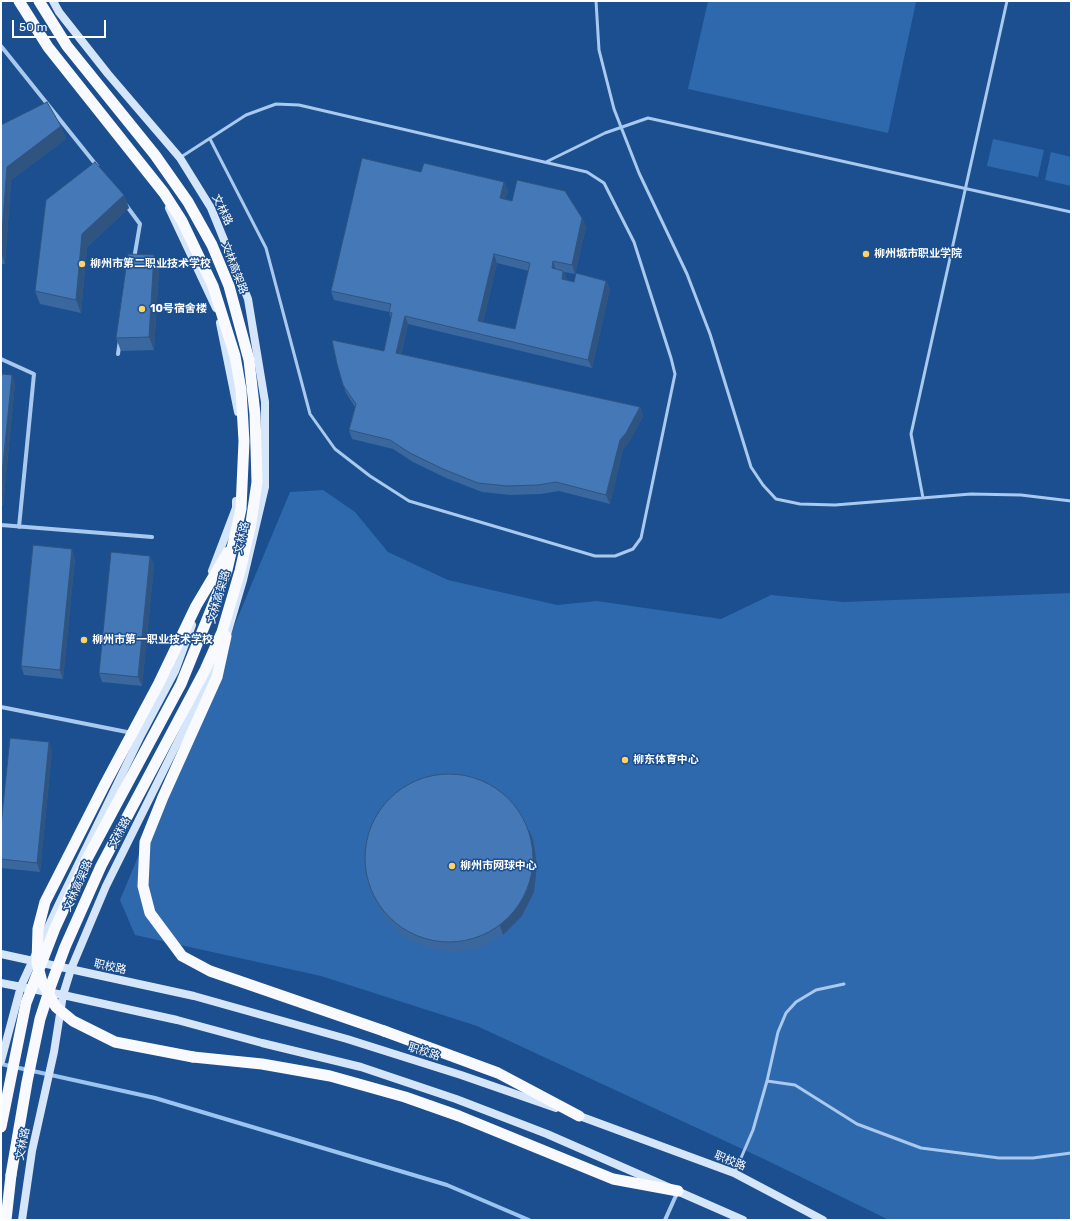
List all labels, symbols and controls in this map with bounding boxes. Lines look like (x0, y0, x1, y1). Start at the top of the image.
scale bar (14, 12, 108, 38)
text: 50 m (19, 20, 47, 34)
street label: 文林路 (209, 192, 235, 228)
street label: 文林高架路 (218, 240, 250, 296)
place label: 柳州城市职业学院 (874, 247, 962, 261)
marker: 柳州城市职业学院 (861, 249, 871, 259)
place label: 柳州市第二职业技术学校 (90, 257, 211, 271)
marker: 柳州市第二职业技术学校 (77, 259, 87, 269)
place label: 10号宿舍楼 (150, 302, 207, 316)
marker: 10号宿舍楼 (137, 304, 147, 314)
street label: 文林路 (232, 520, 252, 556)
street label: 文林高架路 (205, 569, 233, 625)
place label: 柳州市第一职业技术学校 (92, 633, 213, 647)
marker: 柳州市第一职业技术学校 (79, 635, 89, 645)
place label: 柳东体育中心 (633, 753, 699, 767)
marker: 柳东体育中心 (620, 755, 630, 765)
street label: 文林路 (107, 815, 133, 851)
street label: 文林高架路 (61, 858, 95, 914)
place label: 柳州市网球中心 (460, 859, 537, 873)
marker: 柳州市网球中心 (447, 861, 457, 871)
street label: 职校路 (92, 957, 128, 977)
street label: 职校路 (406, 1041, 442, 1063)
street label: 文林路 (13, 1127, 33, 1161)
street label: 职校路 (712, 1149, 748, 1173)

